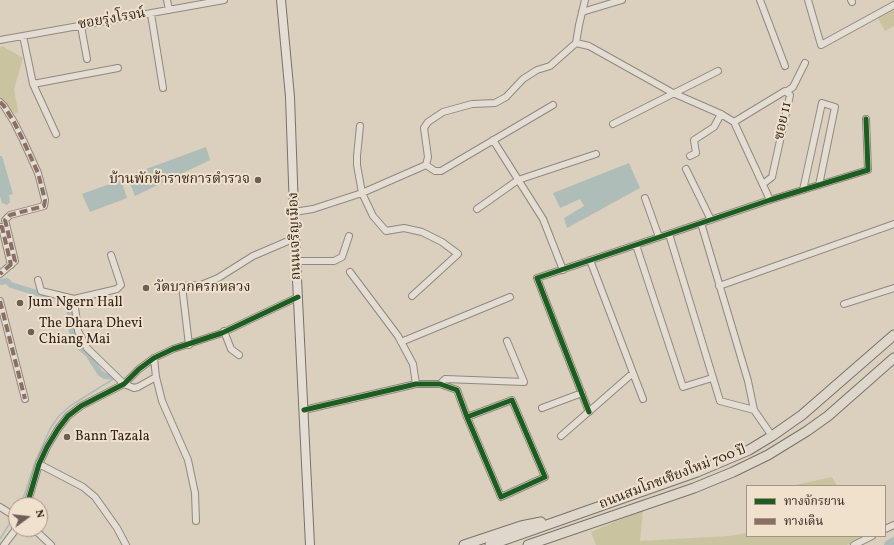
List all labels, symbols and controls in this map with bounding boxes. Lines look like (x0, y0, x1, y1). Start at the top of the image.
street label: ซอยรุ่งโรจน์ (77, 6, 147, 34)
street label: ซอย 11 (772, 100, 796, 142)
place label: บ้านพักข้าราชการตำรวจ (109, 172, 250, 188)
marker: บ้านพักข้าราชการตำรวจ (253, 175, 263, 185)
street label: ถนนเจริญเมือง (286, 192, 306, 280)
place label: วัดบวกครกหลวง (154, 280, 250, 296)
marker: วัดบวกครกหลวง (141, 283, 151, 293)
place label: Jum Ngern Hall (28, 295, 123, 311)
marker: Jum Ngern Hall (15, 298, 25, 308)
place label: The Dhara Dhevi Chiang Mai (39, 316, 143, 348)
marker: The Dhara Dhevi Chiang Mai (26, 327, 36, 337)
place label: Bann Tazala (75, 429, 150, 445)
marker: Bann Tazala (62, 432, 72, 442)
street label: ถนนสมโภชเชียงใหม่ 700 ปี (597, 442, 749, 514)
legend (746, 485, 886, 537)
text: ทางจักรยาน (784, 494, 845, 510)
north arrow (8, 497, 48, 537)
text: N (31, 508, 47, 520)
text: ทางเดิน (784, 514, 823, 530)

